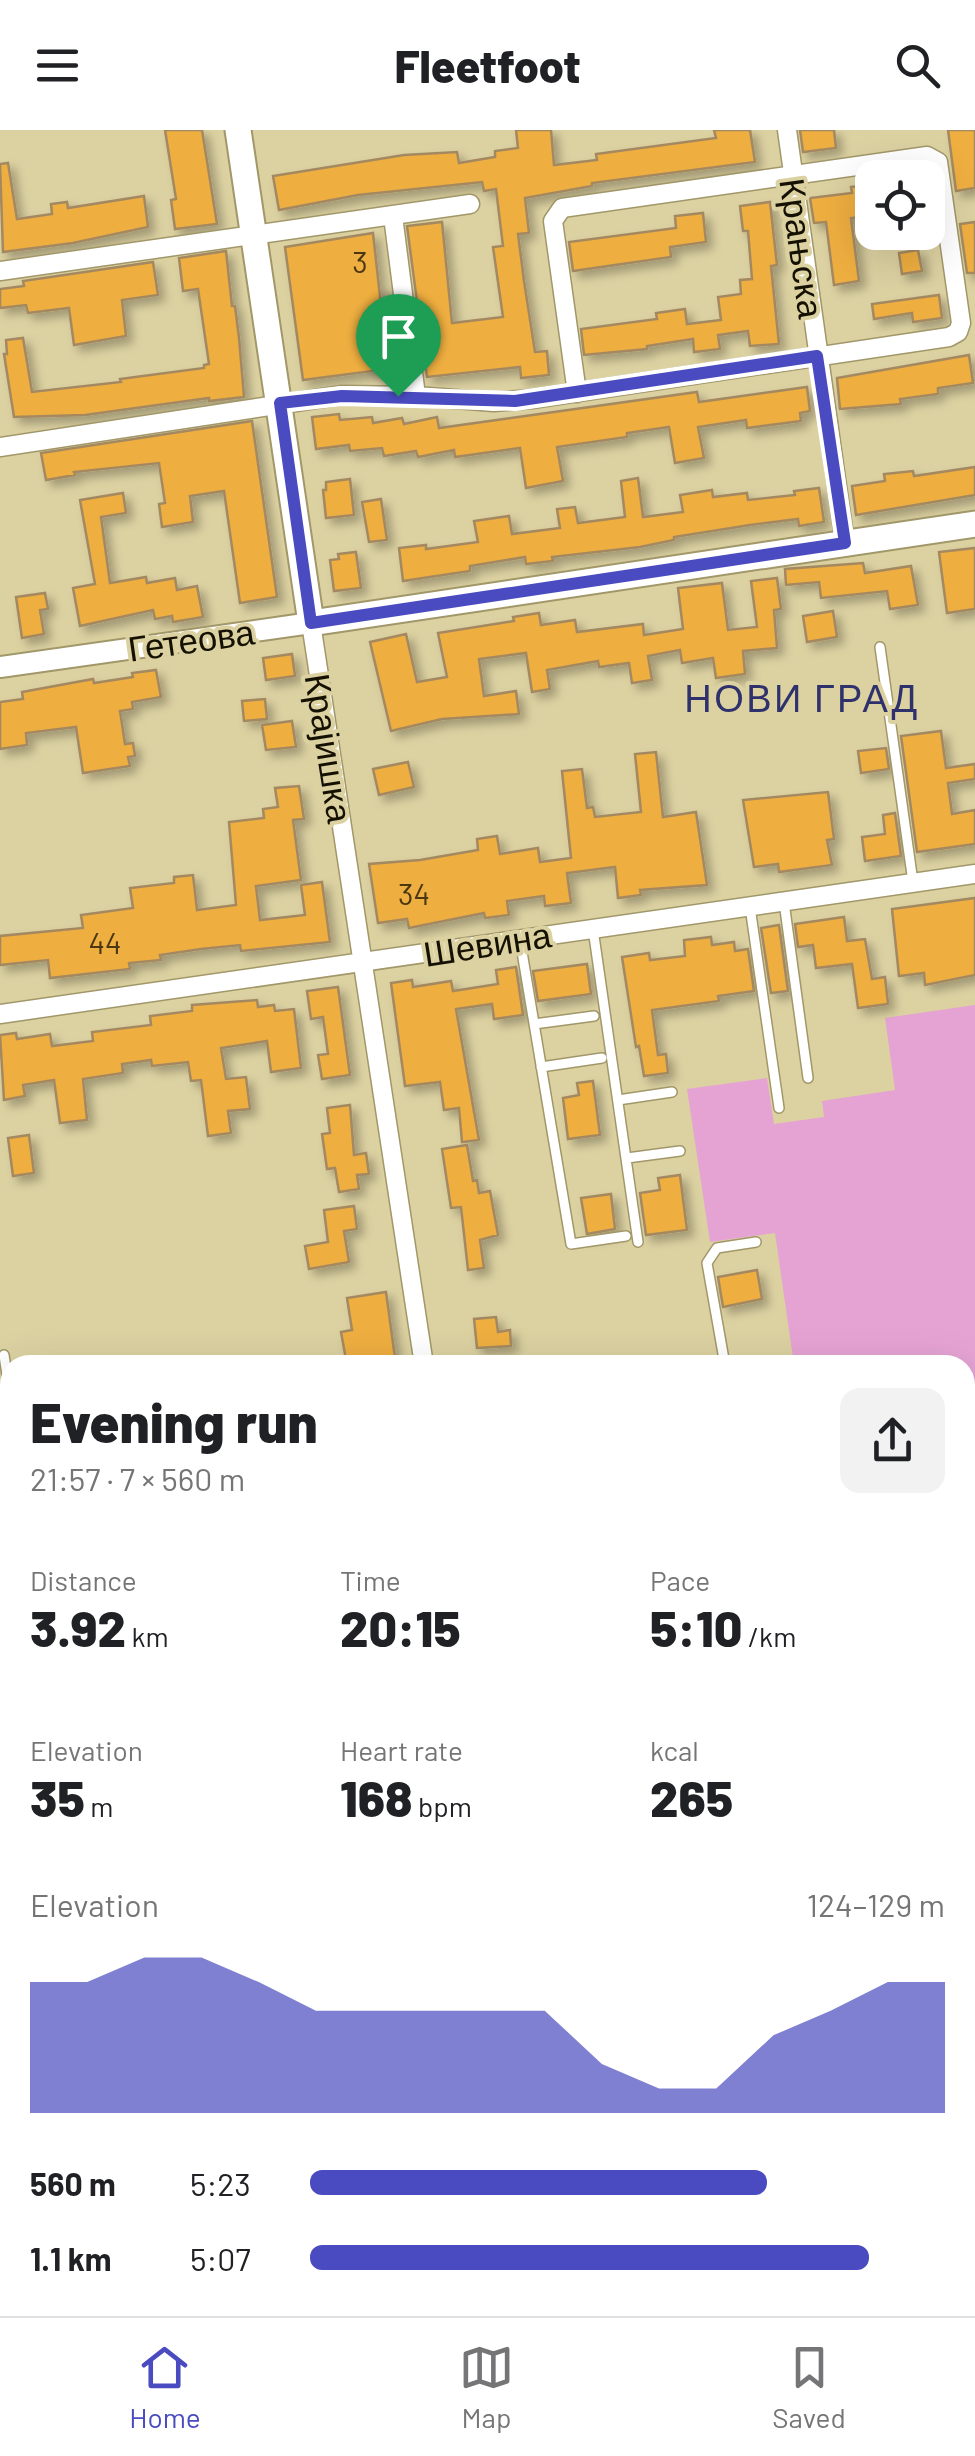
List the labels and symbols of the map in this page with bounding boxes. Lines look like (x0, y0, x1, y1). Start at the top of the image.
street label: Крањска (772, 175, 834, 321)
house number: 3 (352, 243, 368, 279)
pin (356, 294, 441, 397)
street label: Гетеова (125, 609, 257, 669)
street label: Крајишка (298, 670, 363, 826)
district label: НОВИ ГРАД (684, 674, 920, 720)
house number: 34 (398, 875, 430, 911)
street label: Шевина (420, 912, 554, 974)
house number: 44 (88, 924, 122, 960)

